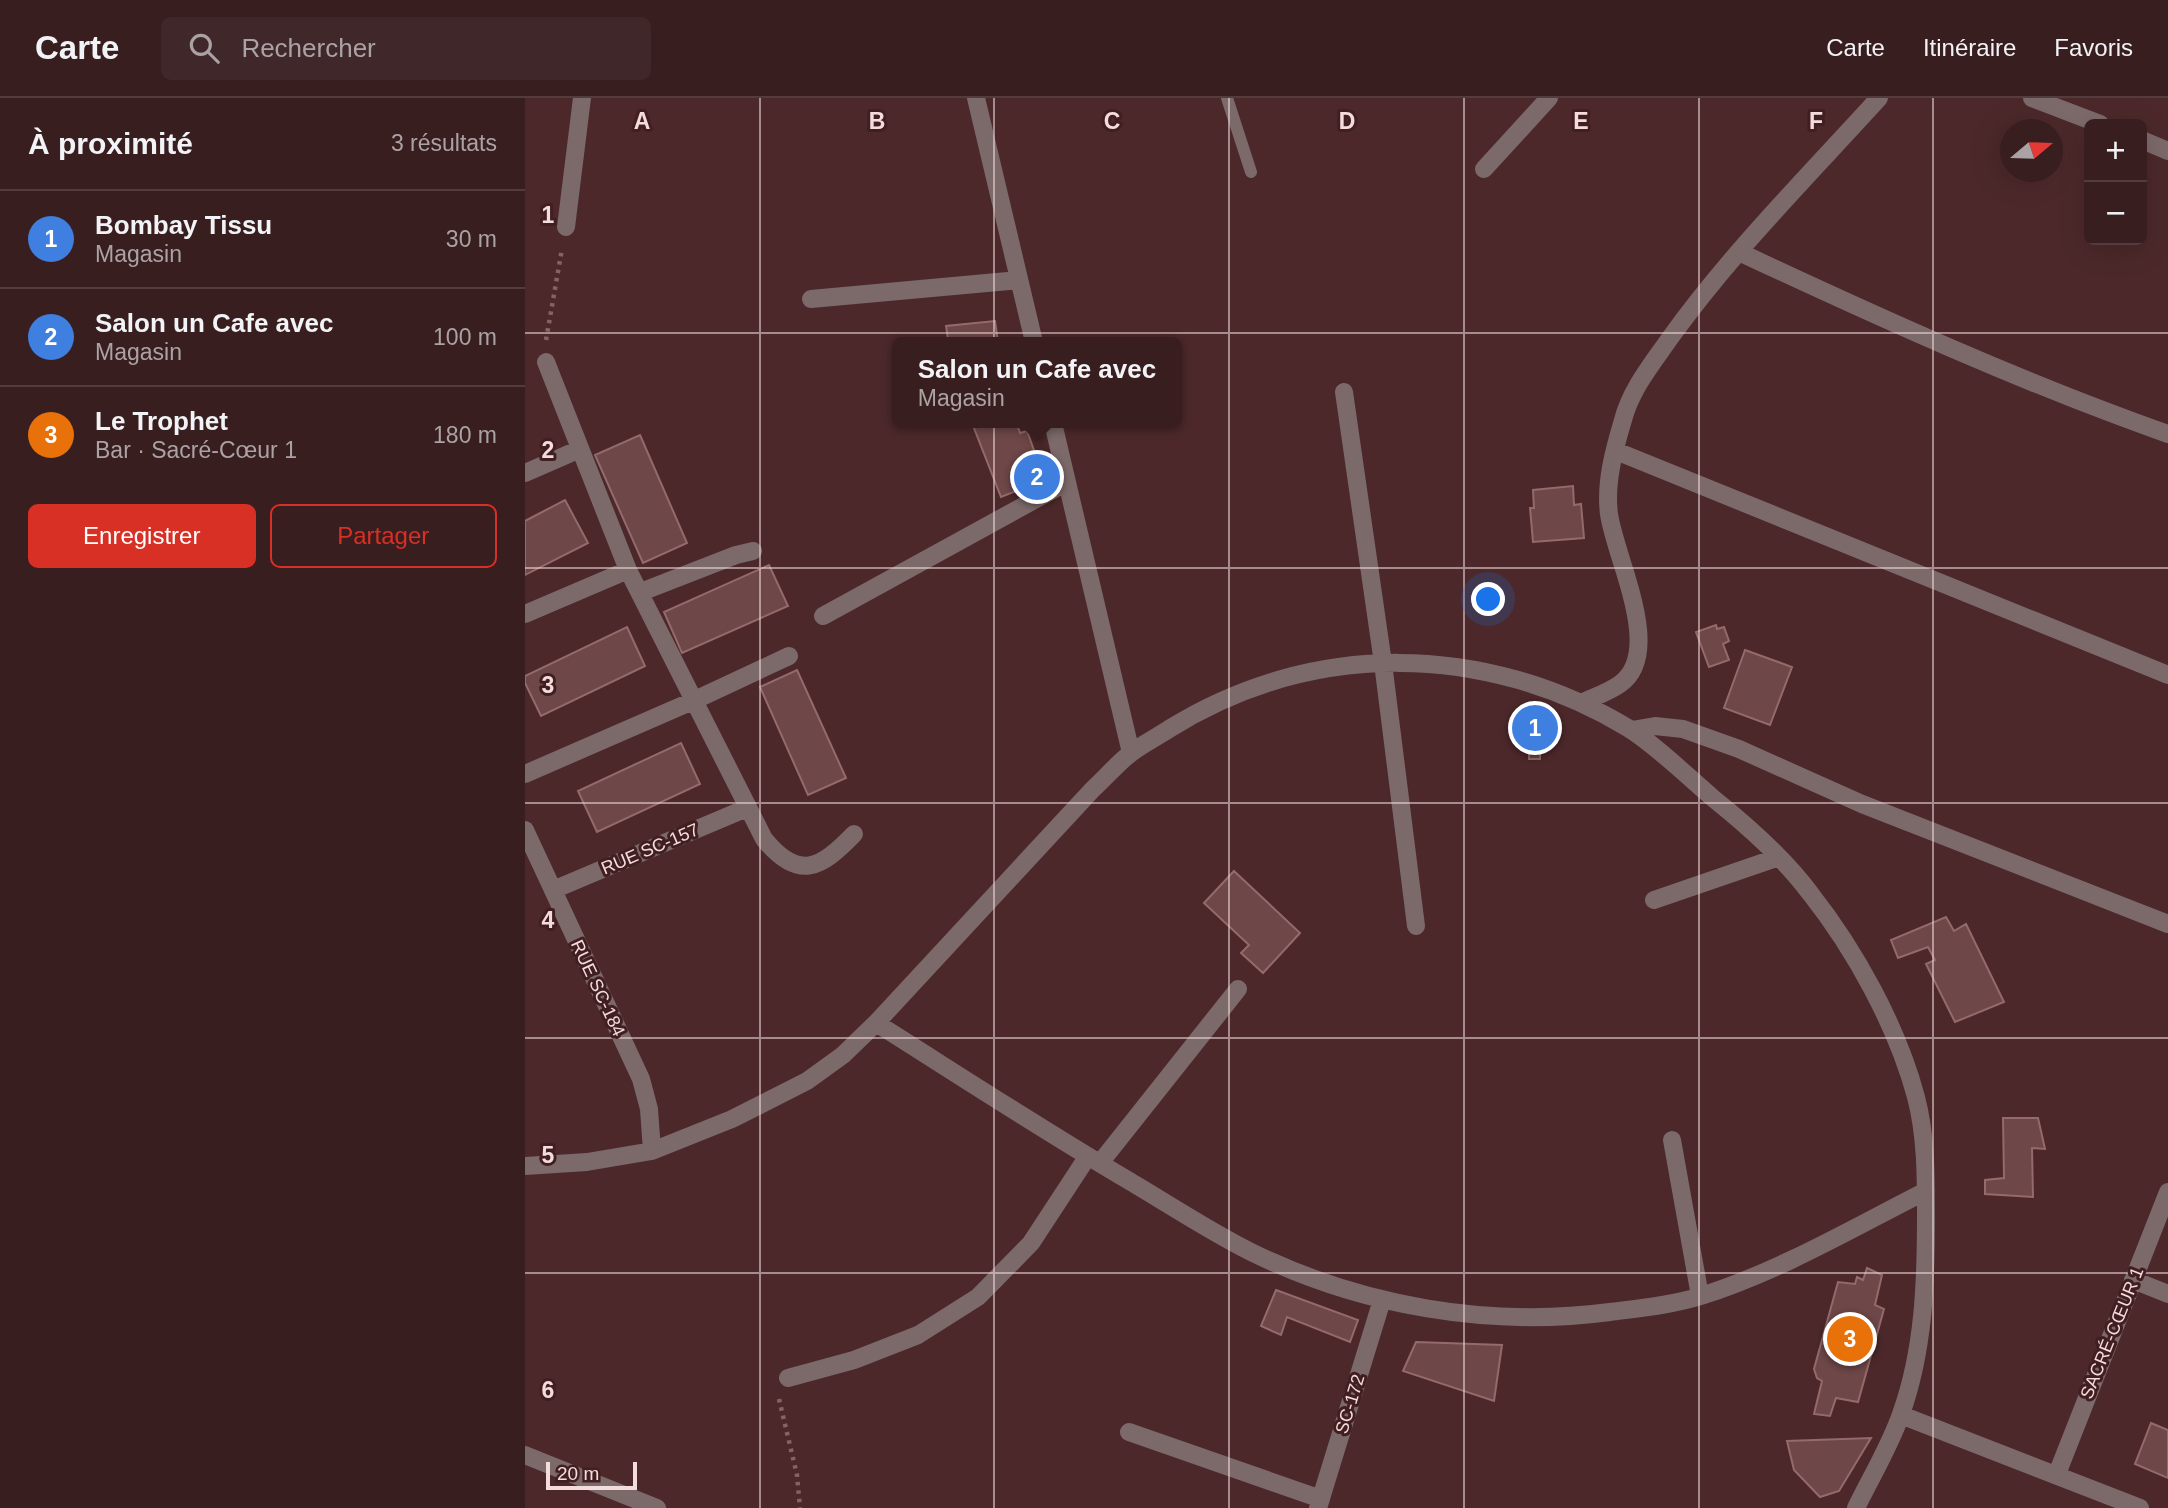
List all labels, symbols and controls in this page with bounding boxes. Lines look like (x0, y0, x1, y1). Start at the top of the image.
search box (161, 17, 651, 80)
text: Carte (35, 29, 119, 66)
icon: search (185, 29, 223, 67)
text: Rechercher (241, 33, 376, 63)
text: Carte (1826, 34, 1885, 61)
text: Itinéraire (1923, 34, 2016, 61)
text: Favoris (2054, 34, 2133, 61)
text: A (634, 108, 650, 134)
text: B (869, 108, 885, 134)
text: C (1104, 108, 1120, 134)
text: D (1339, 108, 1355, 134)
text: E (1573, 108, 1589, 134)
text: F (1809, 108, 1823, 134)
north arrow (2000, 119, 2063, 182)
map controls (2084, 119, 2147, 245)
button: + (2084, 119, 2147, 182)
text: À proximité (28, 127, 193, 160)
text: 3 résultats (391, 130, 497, 156)
button: − (2084, 182, 2147, 245)
text: 1 (542, 202, 555, 228)
text: Bombay Tissu (95, 210, 272, 240)
text: 1 (45, 226, 57, 252)
text: 30 m (446, 226, 497, 252)
text: Magasin (95, 241, 182, 267)
text: Salon un Cafe avec (95, 308, 333, 338)
text: 2 (45, 324, 57, 350)
text: 100 m (433, 324, 497, 350)
popup (892, 337, 1182, 428)
text: Magasin (95, 339, 182, 365)
text: Salon un Cafe avec (918, 354, 1156, 384)
text: Magasin (918, 385, 1005, 411)
text: Le Trophet (95, 406, 228, 436)
text: 3 (45, 422, 57, 448)
text: 180 m (433, 422, 497, 448)
text: Bar · Sacré-Cœur 1 (95, 437, 297, 463)
text: 2 (542, 437, 554, 463)
pin: 2 (1014, 451, 1060, 503)
button: Enregistrer (28, 504, 256, 568)
button: Partager (270, 504, 497, 568)
your location (1471, 582, 1505, 616)
text: 3 (542, 672, 554, 698)
pin: 1 (1512, 702, 1558, 754)
street label: RUE SC-157 (598, 819, 702, 879)
text: 4 (542, 907, 555, 933)
street label: RUE SC-184 (567, 937, 629, 1039)
text: 5 (542, 1142, 555, 1168)
street label: SACRÉ-CŒUR 1 (2076, 1264, 2148, 1402)
pin: 3 (1827, 1313, 1873, 1365)
street label: SC-172 (1332, 1372, 1368, 1436)
text: 6 (542, 1377, 554, 1403)
scale bar (546, 1459, 637, 1491)
text: 20 m (557, 1463, 599, 1484)

